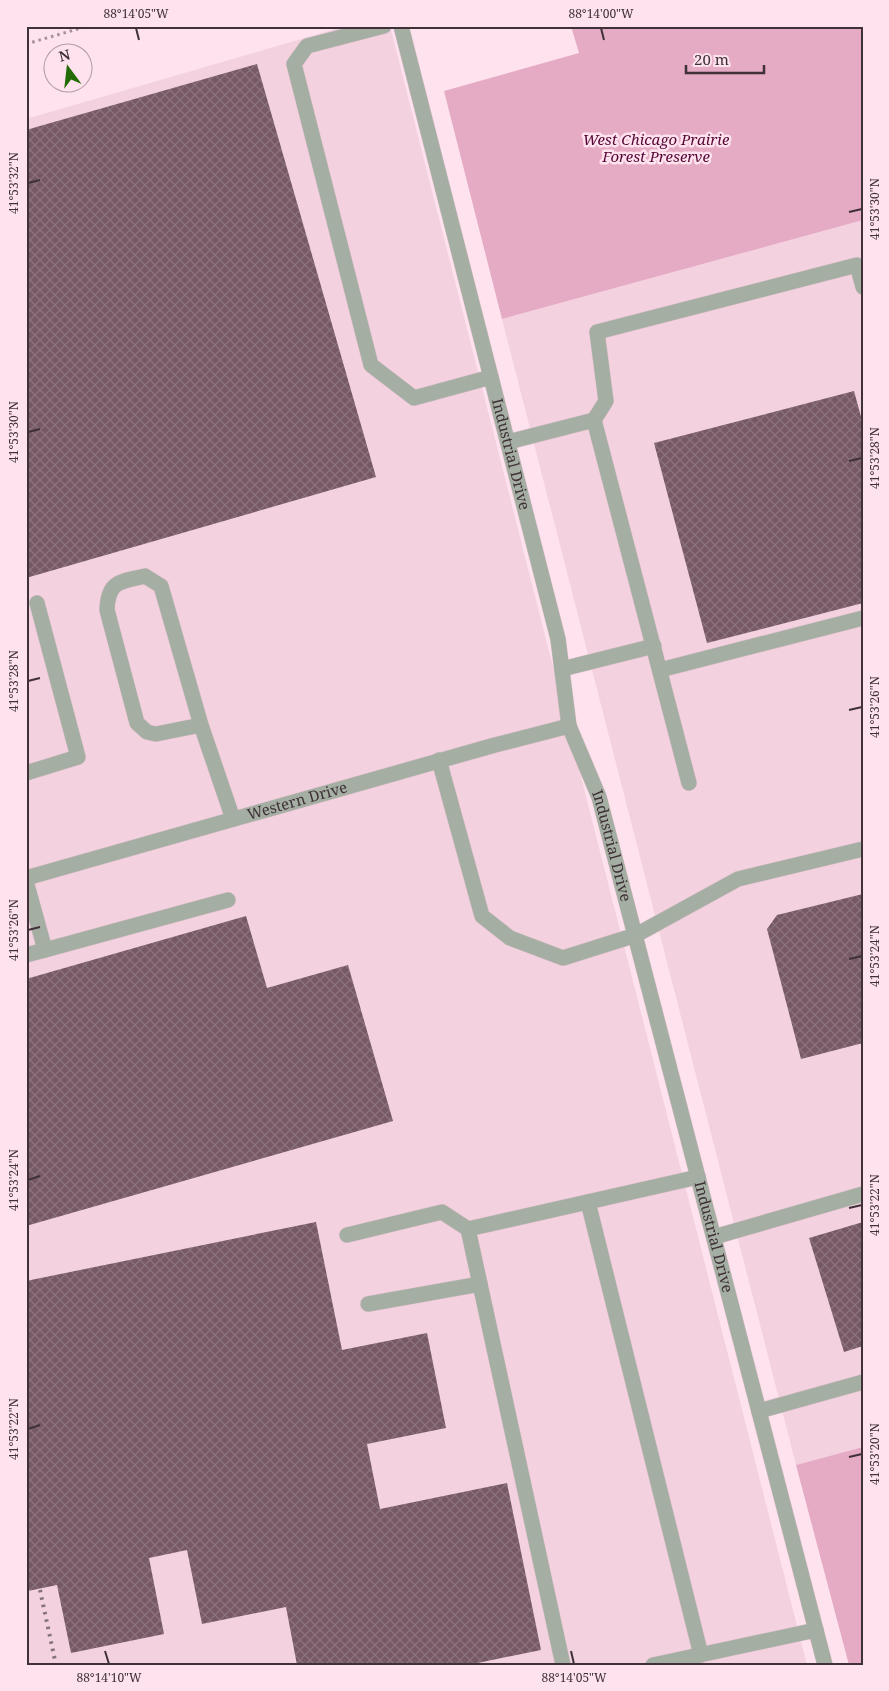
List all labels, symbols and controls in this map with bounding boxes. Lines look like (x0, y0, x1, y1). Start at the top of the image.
text: 88°14'05"W (103, 5, 169, 22)
text: 88°14'00"W (568, 5, 634, 22)
north arrow (42, 42, 92, 92)
scale bar (686, 42, 764, 74)
text: N (57, 44, 72, 66)
text: 20 m (694, 49, 729, 69)
park label: West Chicago Prairie Forest Preserve (583, 129, 730, 166)
text: 41°53'32"N (5, 152, 22, 214)
text: 41°53'30"N (866, 178, 883, 240)
street label: Industrial Drive (488, 396, 536, 512)
text: 41°53'30"N (5, 401, 22, 463)
text: 41°53'28"N (866, 427, 883, 489)
text: 41°53'28"N (5, 650, 22, 712)
text: 41°53'26"N (866, 676, 883, 738)
street label: Western Drive (245, 776, 349, 824)
street label: Industrial Drive (588, 786, 637, 903)
text: 41°53'26"N (5, 899, 22, 961)
text: 41°53'24"N (866, 925, 883, 987)
text: 41°53'24"N (5, 1149, 22, 1211)
text: 41°53'22"N (866, 1174, 883, 1236)
street label: Industrial Drive (690, 1179, 739, 1294)
text: 41°53'22"N (5, 1398, 22, 1460)
text: 41°53'20"N (866, 1423, 883, 1485)
text: 88°14'10"W (76, 1669, 142, 1686)
text: 88°14'05"W (541, 1669, 607, 1686)

